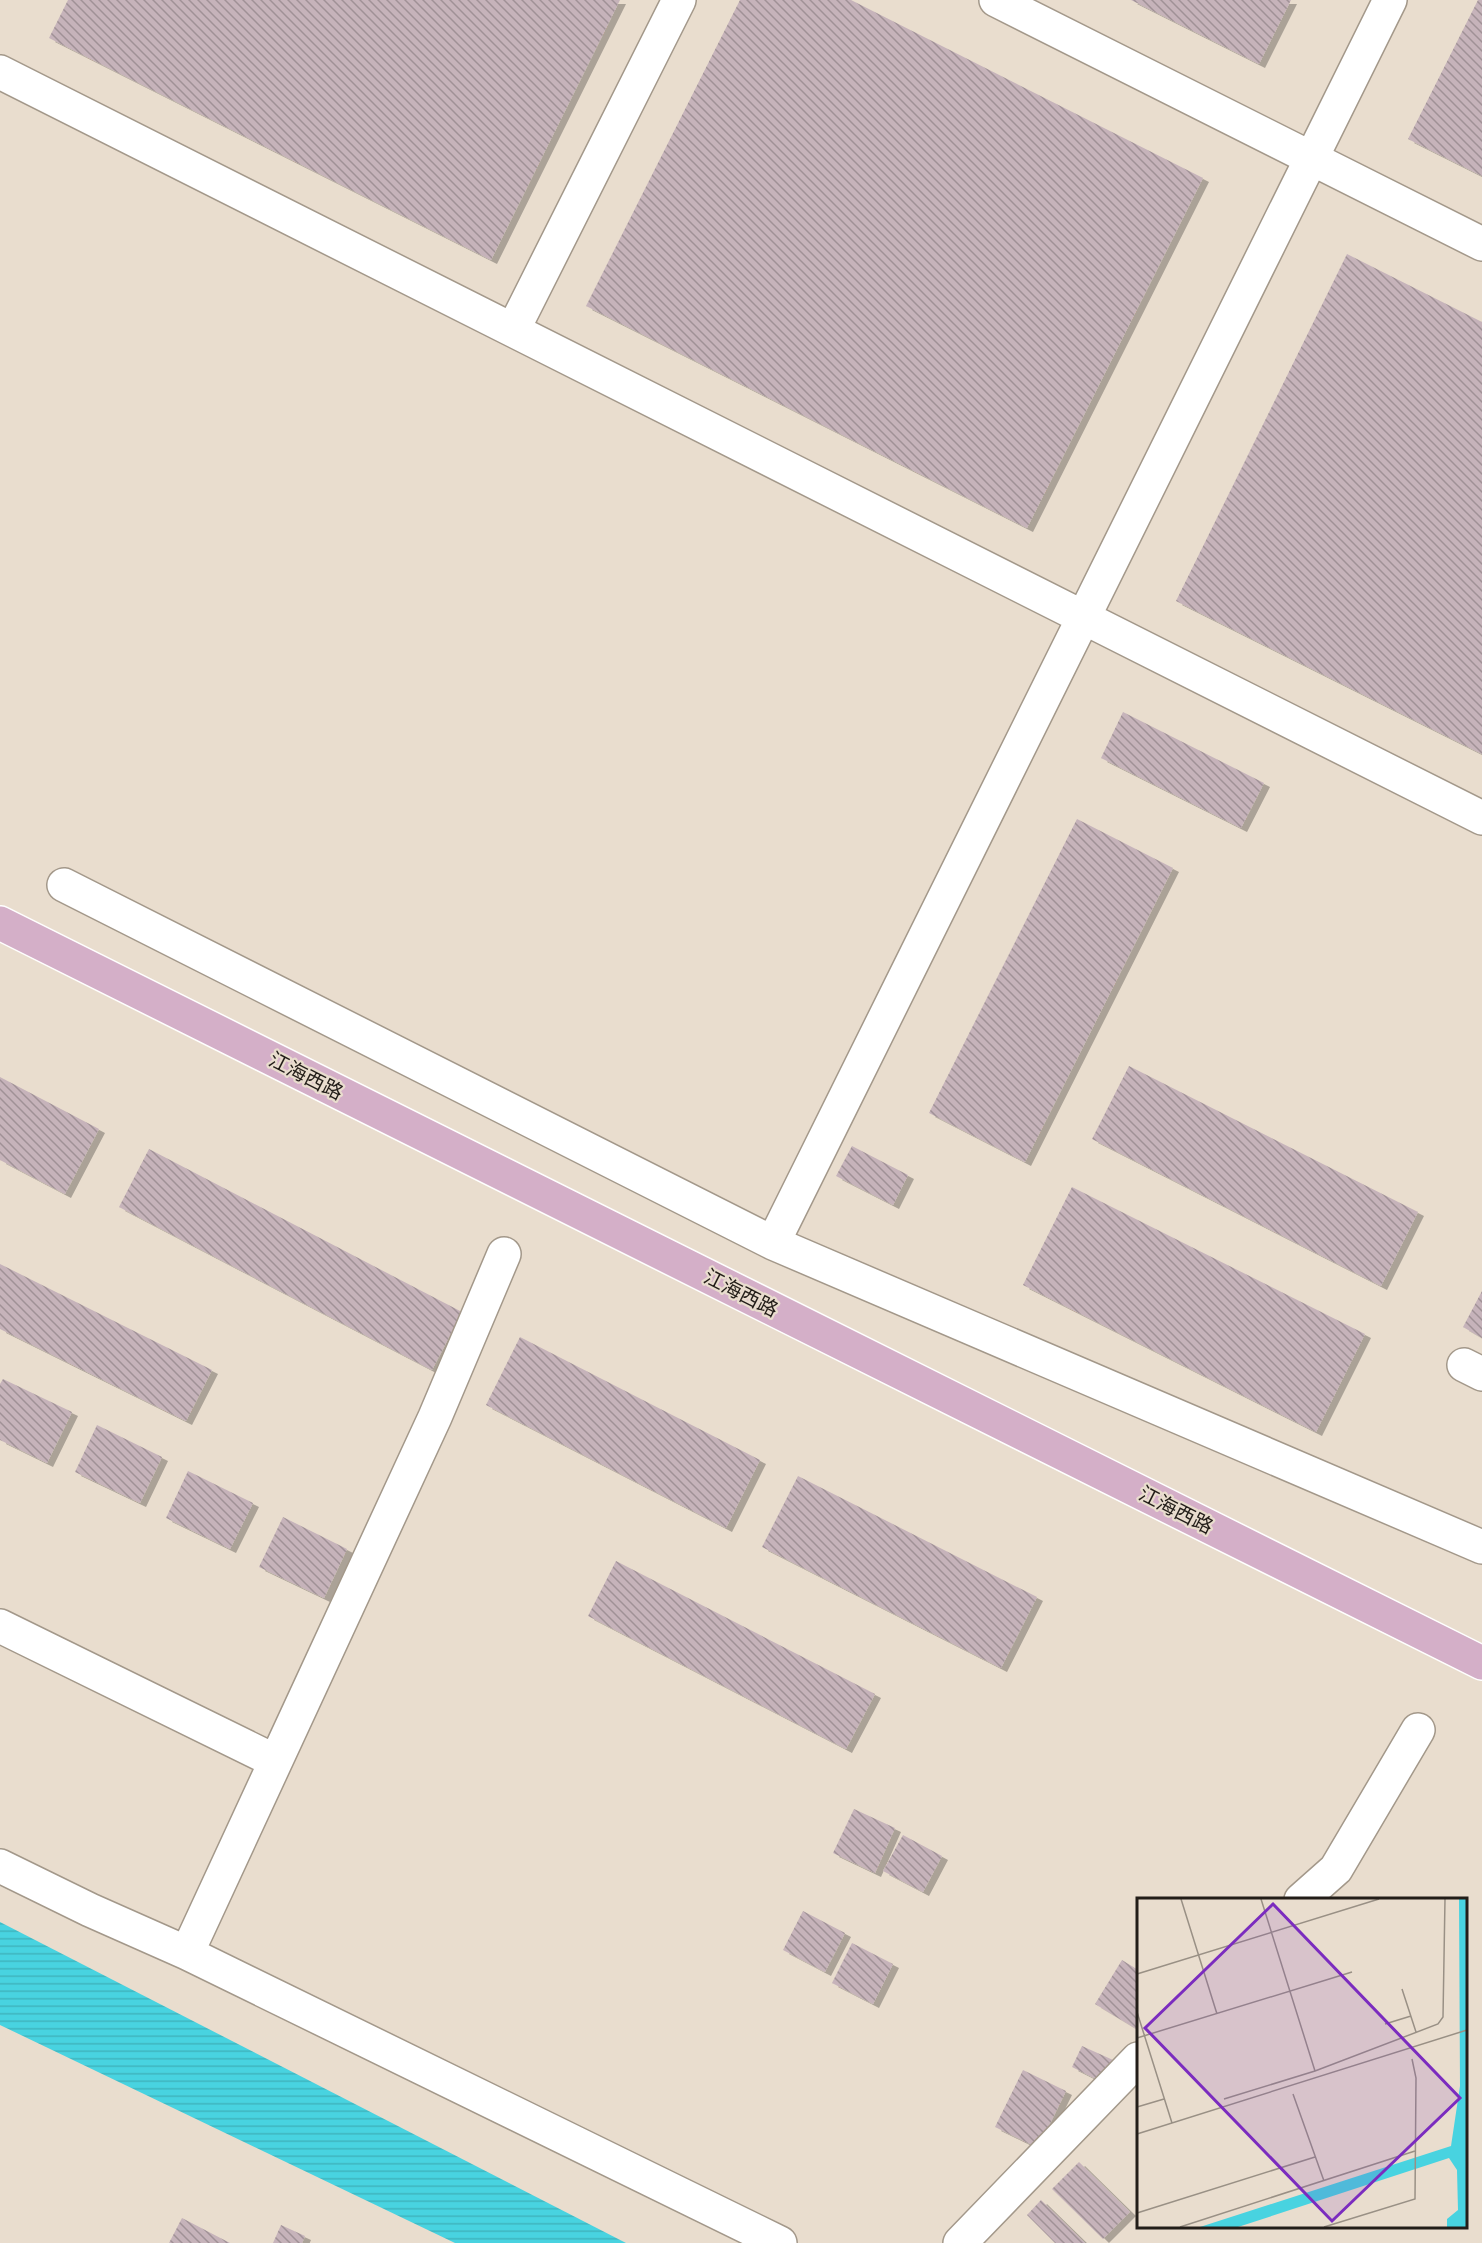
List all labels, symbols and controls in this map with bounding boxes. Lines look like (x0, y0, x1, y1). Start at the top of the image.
street label: 江海西路 (264, 1046, 348, 1106)
street label: 江海西路 (699, 1263, 783, 1323)
street label: 江海西路 (1134, 1480, 1218, 1540)
inset map (1137, 1898, 1467, 2228)

